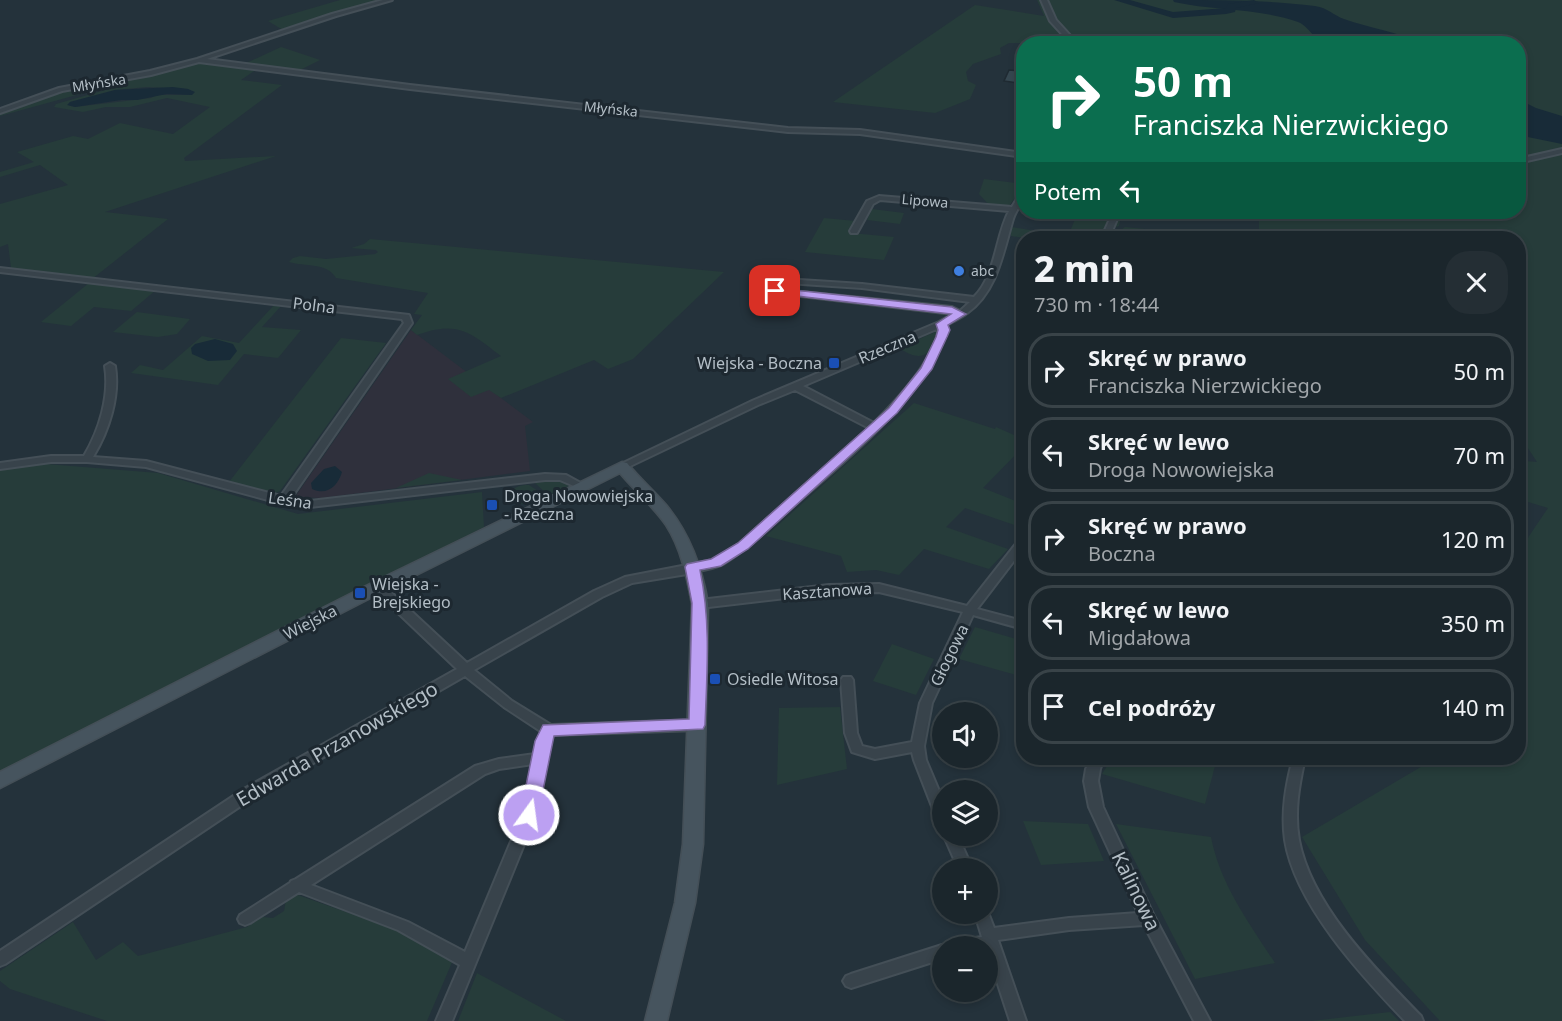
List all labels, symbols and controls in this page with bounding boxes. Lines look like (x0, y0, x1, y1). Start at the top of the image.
text: 50 m (1133, 52, 1233, 109)
icon: right (1034, 60, 1112, 138)
street label: Młyńska (71, 69, 127, 96)
street label: Młyńska (583, 96, 639, 121)
text: Franciszka Nierzwickiego (1133, 106, 1449, 143)
icon: left (1114, 174, 1147, 207)
text: Potem (1034, 176, 1102, 206)
street label: Lipowa (901, 189, 949, 212)
text: 2 min (1034, 244, 1135, 293)
button: close (1445, 251, 1508, 314)
place label: abc (971, 261, 994, 280)
marker: abc (952, 264, 966, 278)
pin (749, 265, 800, 316)
icon: arrive (758, 274, 791, 307)
text: 730 m · 18:44 (1034, 291, 1159, 318)
street label: Polna (292, 292, 336, 318)
street label: Rzeczna (855, 325, 919, 369)
text: Skręć w prawo (1088, 342, 1247, 372)
place label: Wiejska - Boczna (697, 352, 822, 374)
icon: right (1037, 354, 1070, 387)
marker: Wiejska - Boczna (827, 356, 841, 370)
text: 50 m (1454, 356, 1505, 386)
text: Franciszka Nierzwickiego (1088, 372, 1322, 399)
text: Skręć w lewo (1088, 426, 1230, 456)
icon: left (1037, 438, 1070, 471)
text: 70 m (1454, 440, 1505, 470)
text: Droga Nowowiejska (1088, 456, 1274, 483)
place label: Droga Nowowiejska - Rzeczna (504, 485, 653, 525)
street label: Leśna (267, 486, 313, 514)
marker: Droga Nowowiejska - Rzeczna (485, 498, 499, 512)
text: Skręć w prawo (1088, 510, 1247, 540)
icon: right (1037, 522, 1070, 555)
text: 120 m (1441, 524, 1505, 554)
text: Boczna (1088, 540, 1156, 567)
place label: Wiejska - Brejskiego (372, 573, 451, 613)
street label: Kasztanowa (782, 577, 872, 605)
marker: Wiejska - Brejskiego (353, 586, 367, 600)
text: Skręć w lewo (1088, 594, 1230, 624)
street label: Wiejska (279, 599, 341, 645)
icon: left (1037, 606, 1070, 639)
text: 350 m (1441, 608, 1505, 638)
street label: Głogowa (925, 620, 973, 690)
text: Migdałowa (1088, 624, 1191, 651)
place label: Osiedle Witosa (727, 668, 839, 690)
marker: Osiedle Witosa (708, 672, 722, 686)
street label: Edwarda Przanowskiego (231, 675, 443, 812)
icon: arrive (1037, 690, 1070, 723)
text: Cel podróży (1088, 692, 1215, 722)
text: 140 m (1441, 692, 1505, 722)
map controls (932, 702, 998, 1002)
button: sound (932, 702, 998, 768)
button: layers (932, 780, 998, 846)
position arrow (497, 783, 561, 847)
street label: Kalinowa (1106, 847, 1167, 935)
button: + (932, 858, 998, 924)
button: − (932, 936, 998, 1002)

